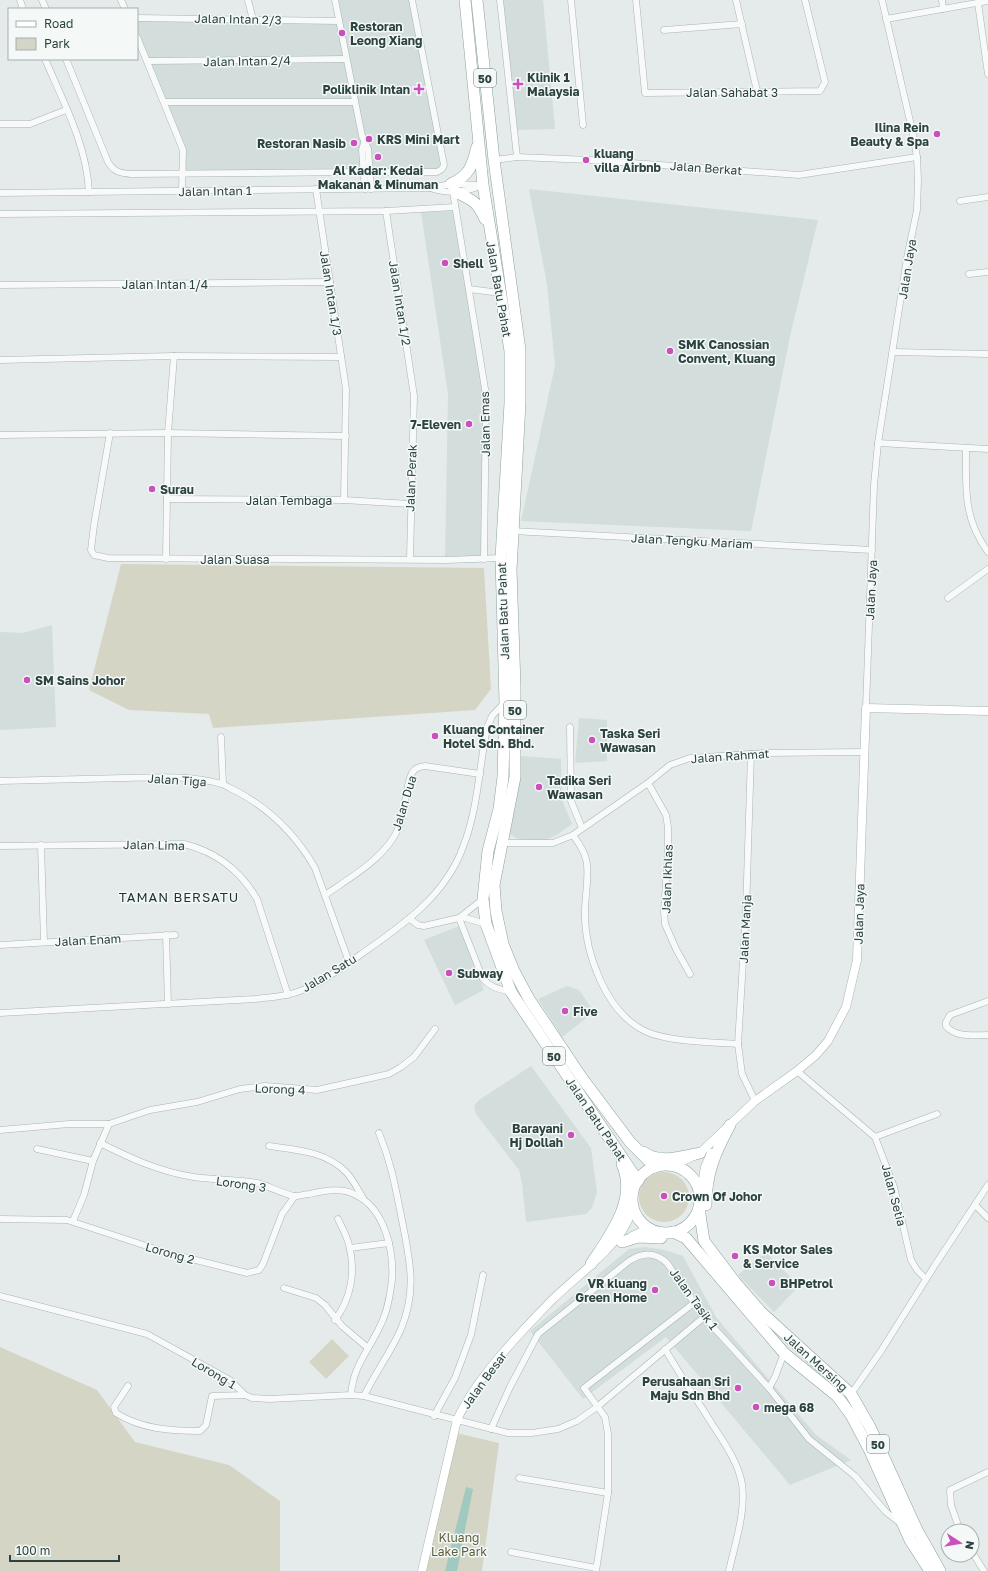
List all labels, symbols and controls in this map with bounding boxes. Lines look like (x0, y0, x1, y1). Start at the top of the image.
legend (8, 8, 138, 60)
street label: Jalan Intan 2/3 (194, 11, 282, 27)
text: Road (44, 16, 73, 31)
place label: Restoran Leong Xiang (350, 19, 422, 48)
marker: Restoran Leong Xiang (337, 28, 347, 38)
text: Park (44, 36, 70, 51)
street label: Jalan Intan 2/4 (203, 53, 291, 69)
road number: 50 (474, 69, 496, 87)
place label: Klinik 1 Malaysia (527, 70, 580, 99)
marker: Klinik 1 Malaysia (512, 78, 524, 90)
place label: Poliklinik Intan (322, 82, 410, 97)
marker: Poliklinik Intan (413, 83, 425, 95)
street label: Jalan Sahabat 3 (686, 85, 778, 100)
place label: Ilina Rein Beauty & Spa (850, 120, 929, 149)
marker: Ilina Rein Beauty & Spa (932, 129, 942, 139)
place label: KRS Mini Mart (377, 132, 460, 147)
marker: KRS Mini Mart (364, 134, 374, 144)
place label: Restoran Nasib (257, 136, 347, 151)
marker: Restoran Nasib (349, 138, 359, 148)
place label: kluang villa Airbnb (594, 146, 662, 175)
marker: Al Kadar: Kedai Makanan & Minuman (373, 152, 383, 162)
marker: kluang villa Airbnb (581, 155, 591, 165)
street label: Jalan Berkat (669, 158, 743, 178)
place label: Al Kadar: Kedai Makanan & Minuman (318, 163, 438, 192)
street label: Jalan Intan 1 (178, 183, 252, 199)
street label: Jalan Jaya (895, 238, 919, 300)
street label: Jalan Batu Pahat (483, 240, 515, 339)
street label: Jalan Intan 1/3 (317, 249, 345, 337)
place label: Shell (453, 256, 483, 271)
marker: Shell (440, 258, 450, 268)
street label: Jalan Intan 1/2 (386, 259, 414, 347)
street label: Jalan Intan 1/4 (122, 277, 208, 292)
place label: SMK Canossian Convent, Kluang (678, 337, 775, 366)
marker: SMK Canossian Convent, Kluang (665, 346, 675, 356)
street label: Jalan Emas (477, 391, 493, 457)
place label: 7-Eleven (410, 417, 461, 432)
marker: 7-Eleven (464, 419, 474, 429)
street label: Jalan Perak (402, 444, 420, 512)
place label: Surau (160, 482, 194, 497)
marker: Surau (147, 484, 157, 494)
street label: Jalan Tembaga (246, 493, 332, 508)
street label: Jalan Tengku Mariam (631, 530, 753, 552)
street label: Jalan Suasa (200, 552, 270, 567)
street label: Jalan Jaya (862, 559, 880, 621)
street label: Jalan Batu Pahat (494, 562, 512, 660)
place label: SM Sains Johor (35, 673, 125, 688)
marker: SM Sains Johor (22, 675, 32, 685)
road number: 50 (504, 701, 526, 719)
place label: Kluang Container Hotel Sdn. Bhd. (443, 722, 545, 751)
place label: Taska Seri Wawasan (600, 726, 660, 755)
marker: Kluang Container Hotel Sdn. Bhd. (430, 731, 440, 741)
marker: Taska Seri Wawasan (587, 735, 597, 745)
street label: Jalan Rahmat (690, 746, 770, 766)
street label: Jalan Tiga (147, 770, 207, 790)
place label: Tadika Seri Wawasan (547, 773, 611, 802)
street label: Jalan Dua (389, 774, 419, 832)
marker: Tadika Seri Wawasan (534, 782, 544, 792)
street label: Jalan Lima (123, 837, 185, 853)
street label: Jalan Ikhlas (658, 844, 676, 914)
street label: Jalan Jaya (850, 883, 868, 945)
district label: TAMAN BERSATU (119, 889, 239, 905)
street label: Jalan Manja (736, 894, 754, 964)
street label: Jalan Enam (54, 931, 122, 949)
street label: Jalan Satu (299, 951, 359, 995)
place label: Subway (457, 966, 504, 981)
marker: Subway (444, 968, 454, 978)
place label: Five (573, 1004, 597, 1019)
marker: Five (560, 1006, 570, 1016)
road number: 50 (543, 1047, 565, 1065)
street label: Jalan Batu Pahat (563, 1074, 630, 1164)
street label: Lorong 4 (254, 1081, 306, 1097)
place label: Barayani Hj Dollah (510, 1121, 563, 1150)
marker: Barayani Hj Dollah (566, 1130, 576, 1140)
street label: Jalan Setia (878, 1162, 910, 1228)
street label: Lorong 3 (215, 1173, 267, 1195)
place label: Crown Of Johor (672, 1189, 763, 1204)
marker: Crown Of Johor (659, 1191, 669, 1201)
street label: Lorong 2 (144, 1239, 196, 1267)
place label: KS Motor Sales & Service (743, 1242, 833, 1271)
marker: KS Motor Sales & Service (730, 1251, 740, 1261)
street label: Jalan Tasik 1 (667, 1265, 722, 1333)
place label: VR kluang Green Home (575, 1276, 647, 1305)
place label: BHPetrol (780, 1276, 833, 1291)
marker: BHPetrol (767, 1278, 777, 1288)
marker: VR kluang Green Home (650, 1285, 660, 1295)
street label: Jalan Mersing (781, 1329, 851, 1395)
street label: Jalan Besar (458, 1348, 510, 1412)
street label: Lorong 1 (189, 1354, 239, 1392)
place label: Perusahaan Sri Maju Sdn Bhd (642, 1374, 730, 1403)
marker: Perusahaan Sri Maju Sdn Bhd (733, 1383, 743, 1393)
place label: mega 68 (764, 1400, 815, 1415)
marker: mega 68 (751, 1402, 761, 1412)
road number: 50 (867, 1435, 889, 1453)
north arrow (940, 1523, 980, 1563)
park label: Kluang Lake Park (431, 1530, 487, 1559)
scale bar (10, 1537, 119, 1563)
text: N (963, 1540, 977, 1551)
text: 100 m (16, 1543, 50, 1558)

